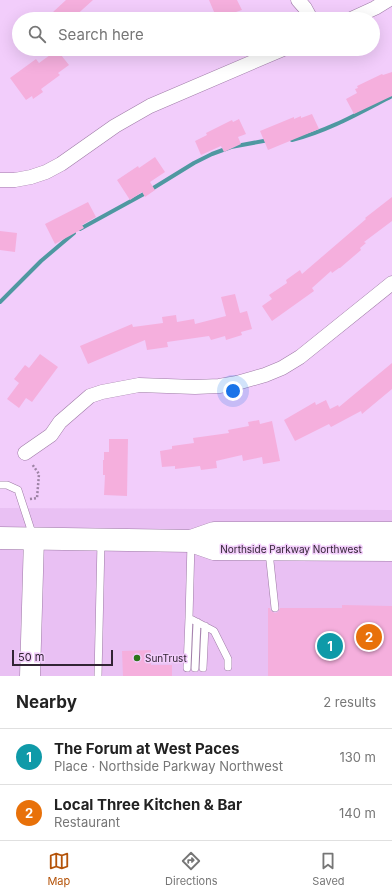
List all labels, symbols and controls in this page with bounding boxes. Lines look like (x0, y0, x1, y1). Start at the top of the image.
search box (12, 12, 380, 56)
icon: search (26, 23, 48, 45)
text: Search here (58, 25, 144, 44)
your location (223, 381, 243, 401)
street label: Northside Parkway Northwest (220, 543, 363, 555)
pin: 2 (356, 622, 382, 652)
pin: 1 (317, 631, 343, 661)
scale bar (12, 648, 113, 667)
text: 50 m (18, 650, 44, 664)
place label: SunTrust (145, 652, 187, 664)
marker: SunTrust (132, 653, 142, 663)
text: Nearby (16, 692, 77, 712)
text: 2 results (323, 694, 376, 710)
text: The Forum at West Paces (54, 739, 239, 758)
text: 1 (26, 749, 32, 765)
text: 130 m (339, 749, 376, 765)
text: Place · Northside Parkway Northwest (54, 758, 283, 774)
text: Local Three Kitchen & Bar (54, 795, 242, 814)
text: 2 (25, 805, 33, 821)
text: 140 m (339, 805, 376, 821)
text: Restaurant (54, 814, 120, 830)
tab: Map (47, 850, 70, 888)
tab: Directions (165, 850, 218, 888)
tab: Saved (312, 850, 345, 888)

